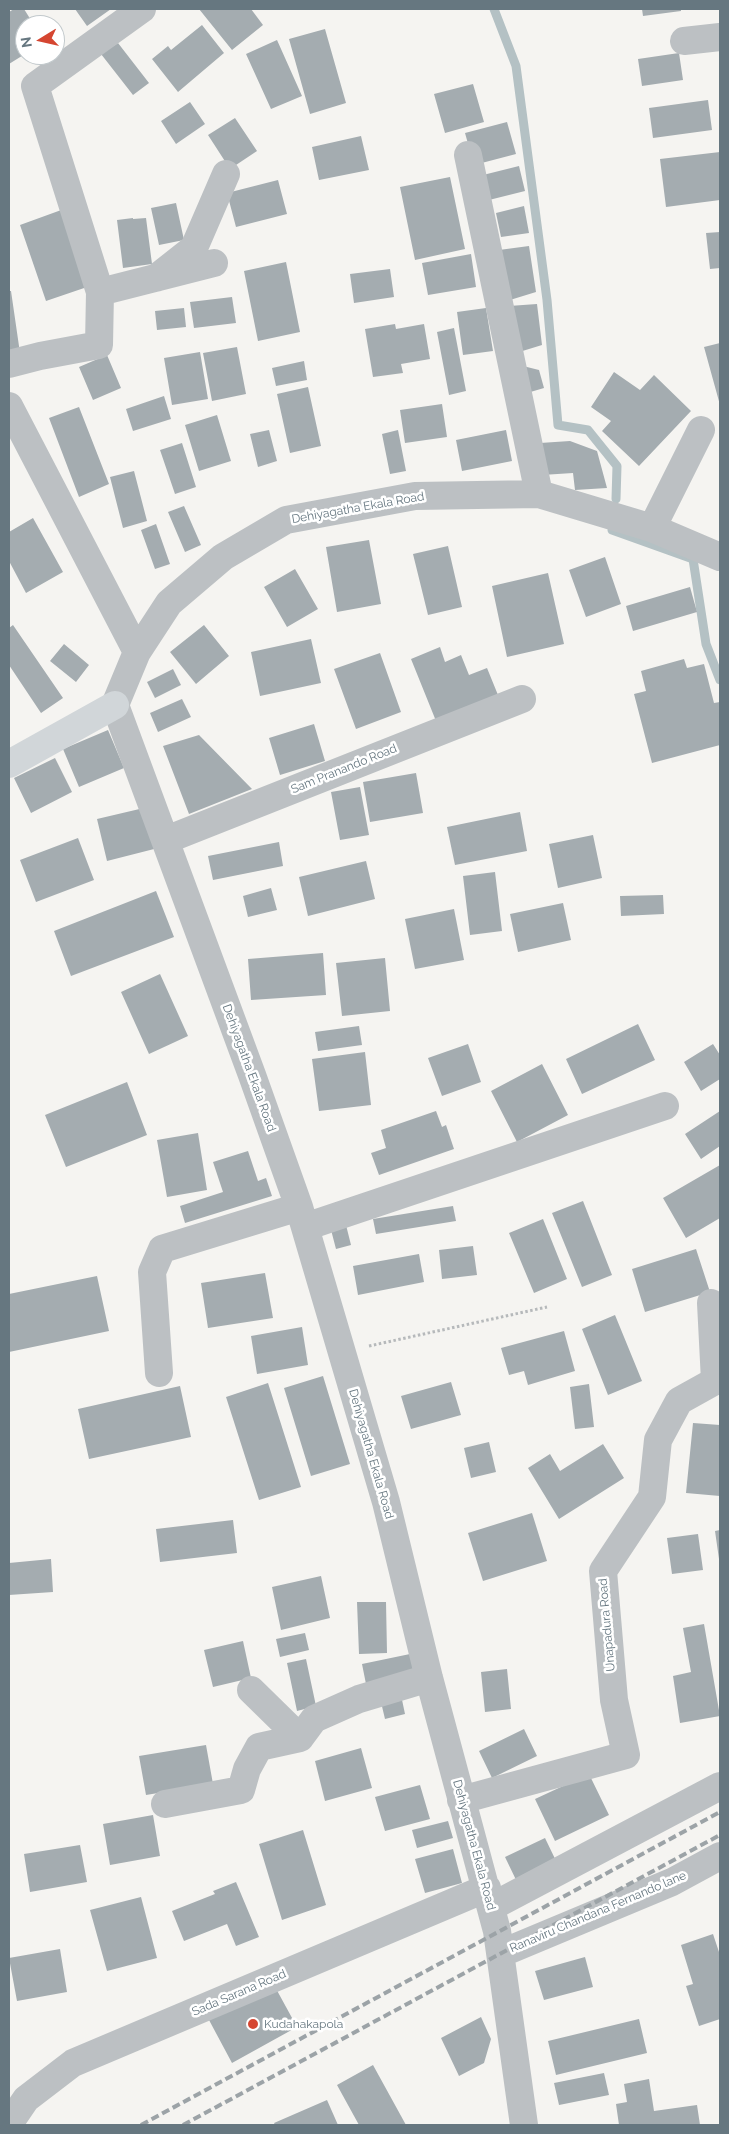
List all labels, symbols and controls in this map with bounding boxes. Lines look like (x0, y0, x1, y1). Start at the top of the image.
north arrow (15, 15, 65, 65)
text: N (17, 36, 35, 49)
street label: Dehiyagatha Ekala Road (291, 489, 425, 527)
street label: Sam Pranando Road (289, 741, 399, 797)
street label: Dehiyagatha Ekala Road (219, 1002, 279, 1134)
street label: Dehiyagatha Ekala Road (346, 1387, 396, 1521)
street label: Unapadura Road (596, 1578, 618, 1672)
street label: Dehiyagatha Ekala Road (450, 1778, 498, 1912)
street label: Ranaviru Chandana Fernando lane (508, 1868, 688, 1956)
street label: Sada Sarana Road (190, 1967, 288, 2019)
marker: Kudahakapola (246, 2017, 260, 2031)
place label: Kudahakapola (264, 2017, 343, 2031)

